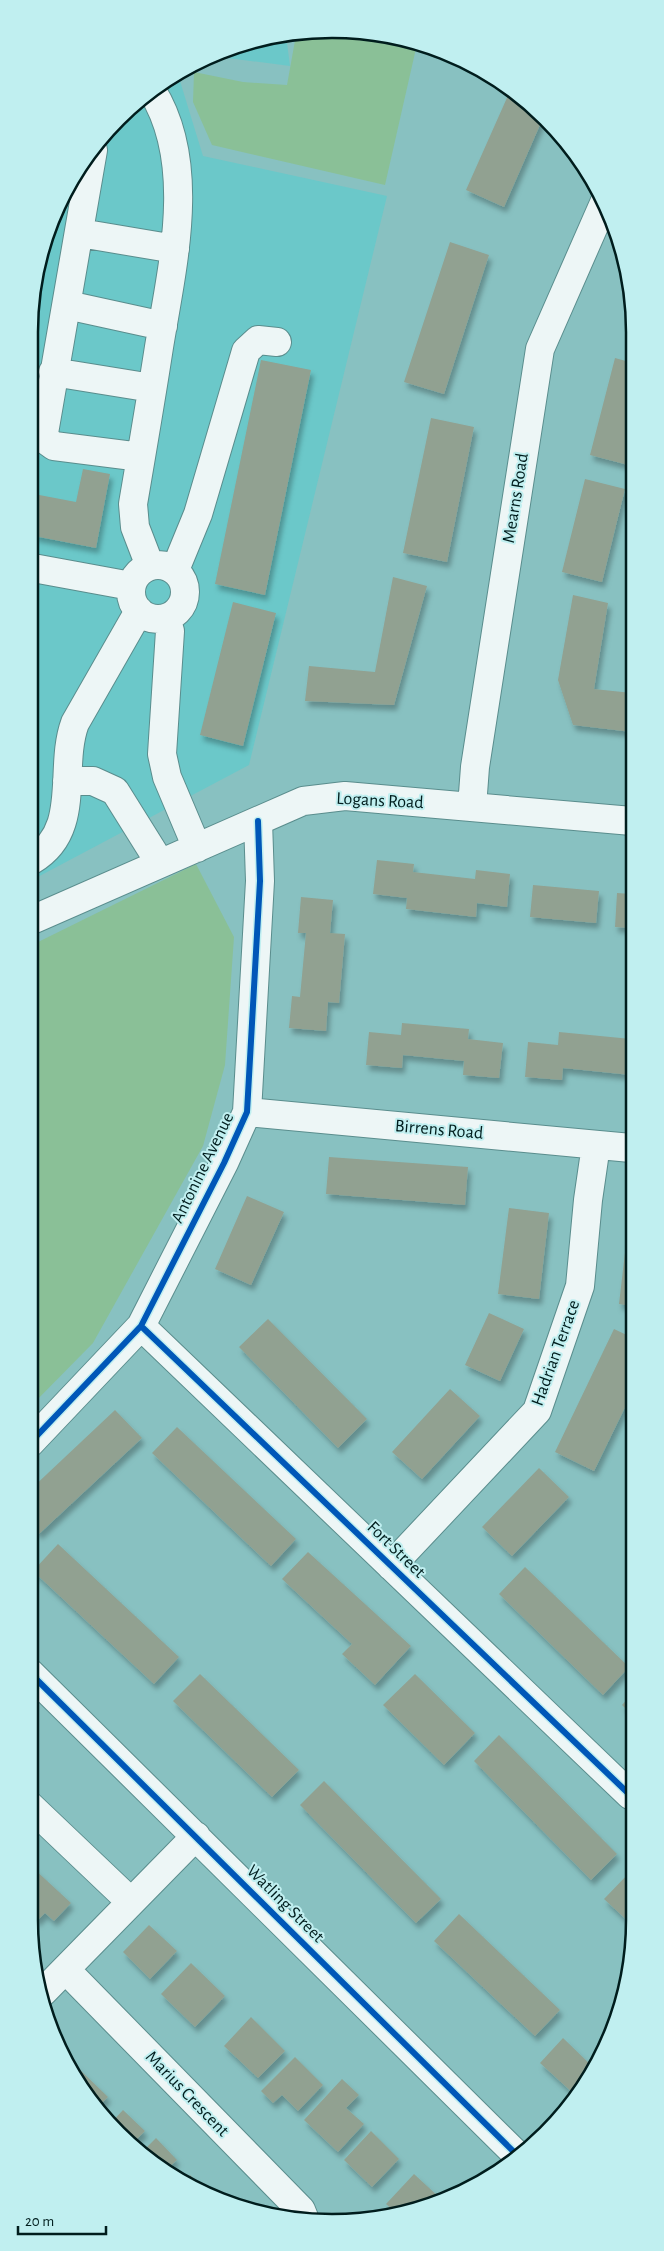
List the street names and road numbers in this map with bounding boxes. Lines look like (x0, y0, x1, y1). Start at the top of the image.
street label: Mearns Road (500, 452, 532, 544)
street label: Logans Road (336, 790, 424, 812)
street label: Antonine Avenue (169, 1110, 237, 1226)
street label: Birrens Road (394, 1117, 484, 1143)
street label: Hadrian Terrace (529, 1298, 583, 1408)
street label: Fort Street (364, 1518, 429, 1582)
street label: Watling Street (243, 1862, 327, 1946)
street label: Marius Crescent (142, 2048, 232, 2140)

